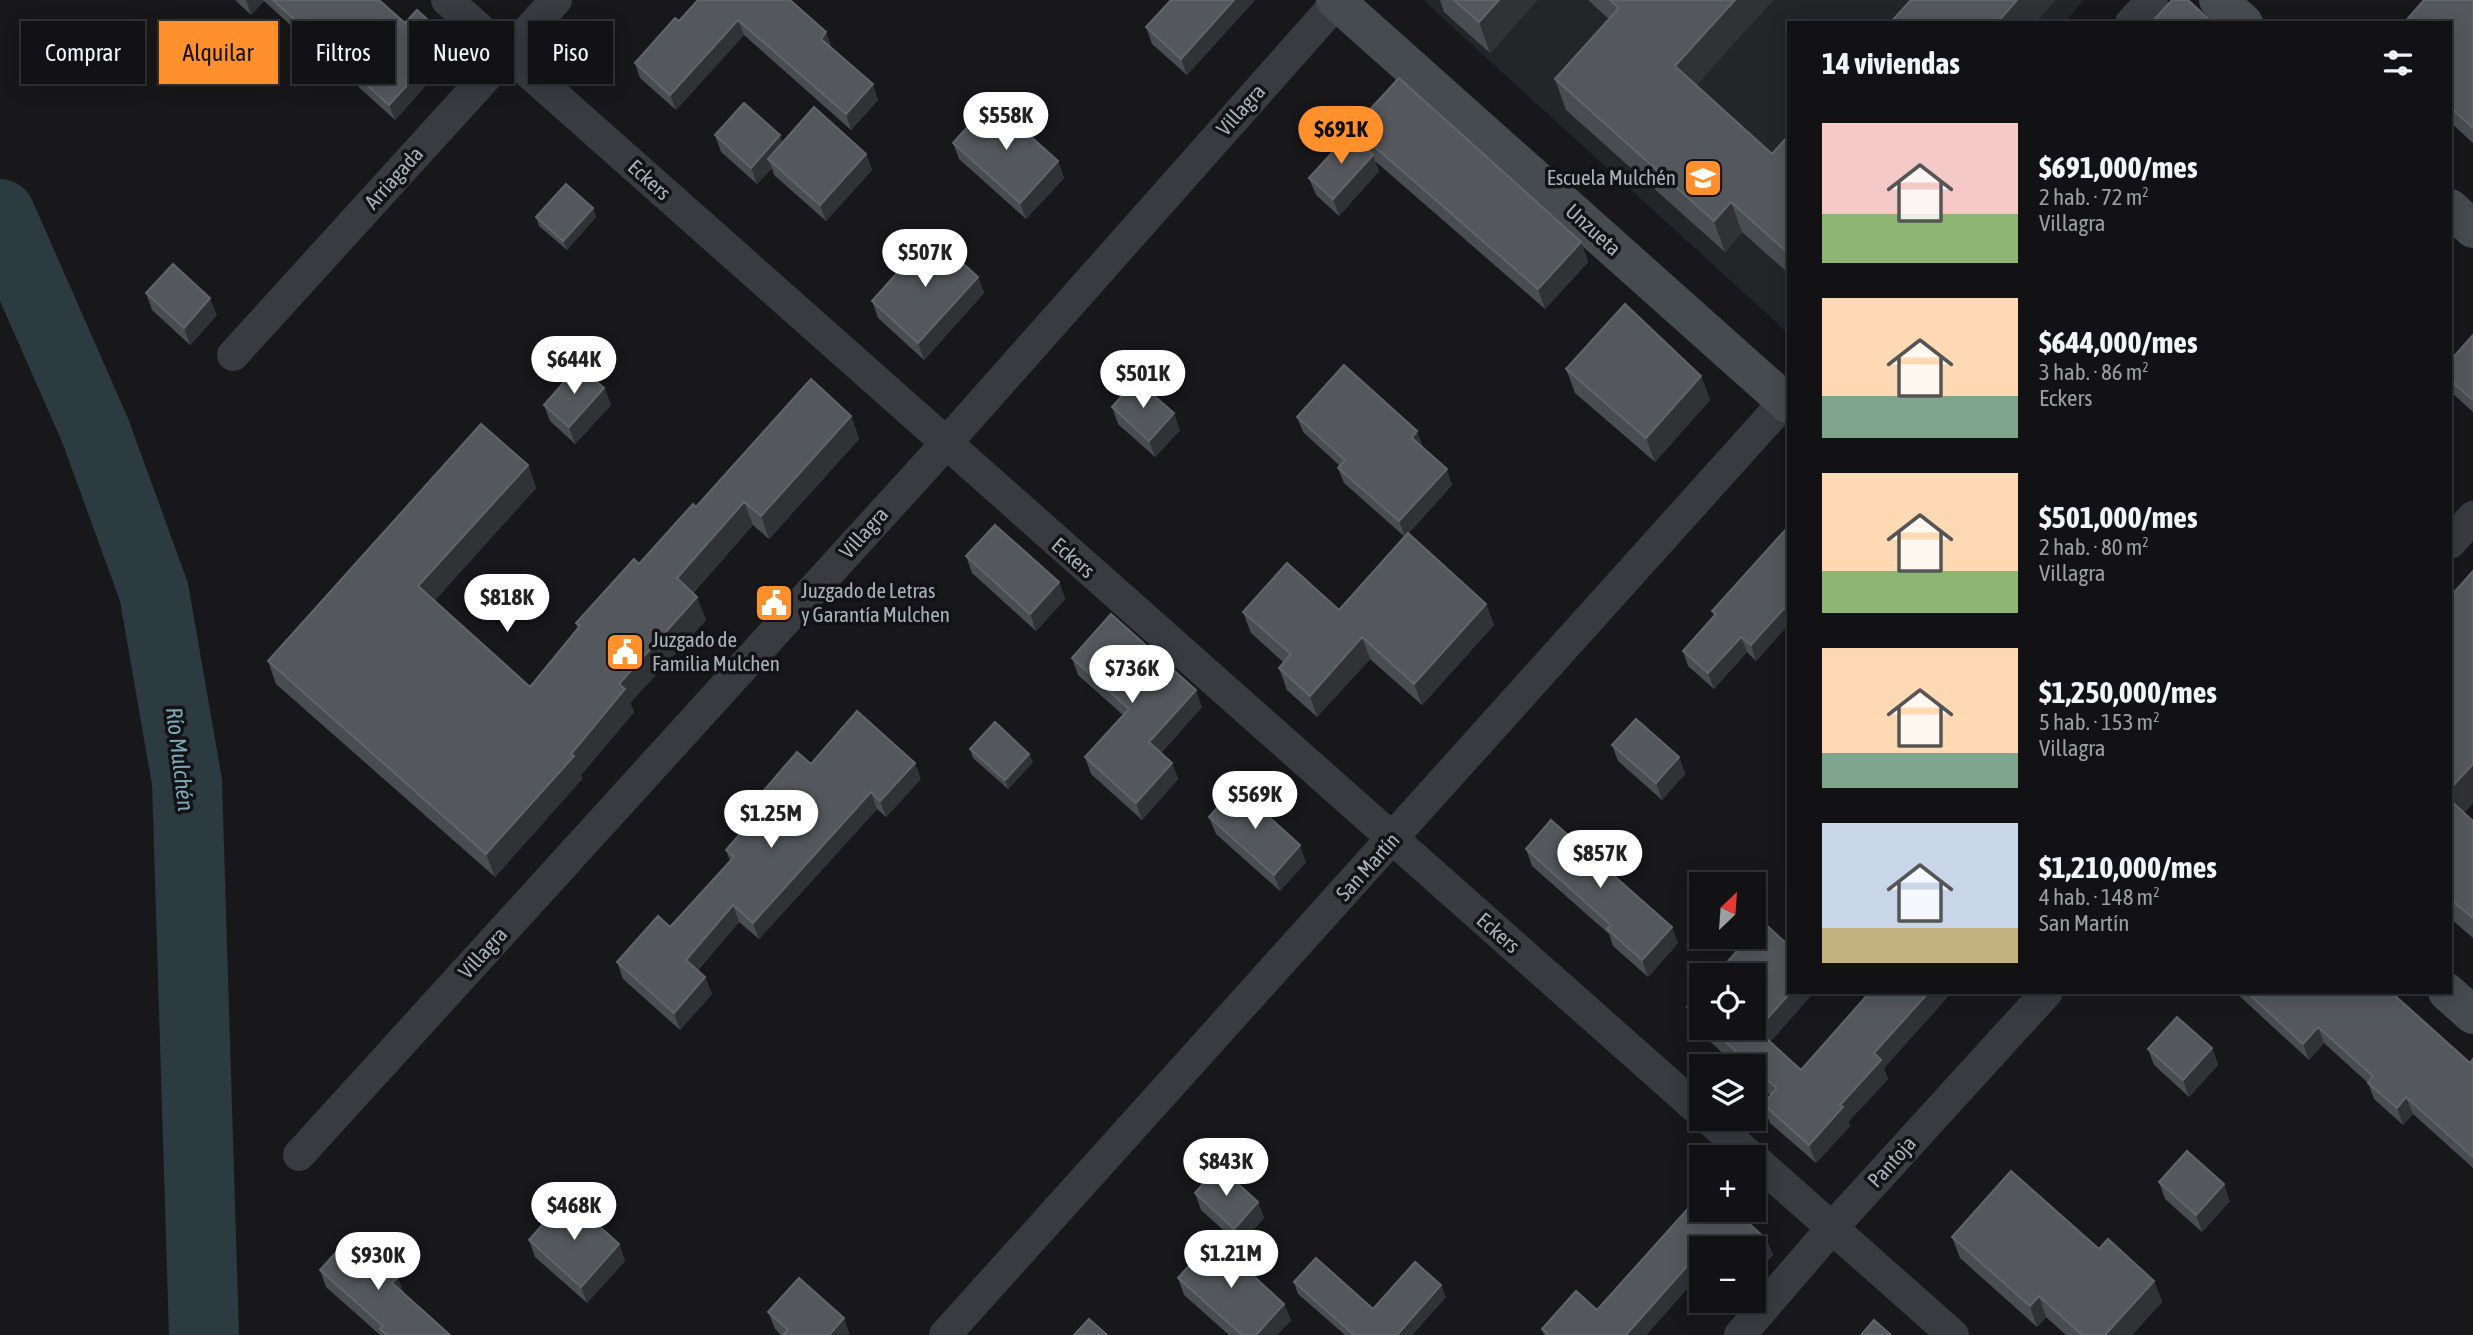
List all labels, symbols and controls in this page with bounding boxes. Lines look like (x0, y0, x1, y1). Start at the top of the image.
chip: Comprar (21, 21, 145, 84)
chip: Alquilar (159, 21, 278, 84)
chip: Filtros (292, 21, 395, 84)
chip: Nuevo (409, 21, 514, 84)
chip: Piso (528, 21, 613, 84)
icon: filters (2379, 44, 2417, 82)
text: 14 viviendas (1822, 46, 1960, 80)
street label: Villagra (1211, 79, 1269, 140)
pin: $558K (957, 92, 1055, 152)
text: $558K (979, 102, 1033, 128)
pin: $691K (1292, 106, 1390, 166)
text: $691K (1314, 116, 1368, 142)
street label: Arriagada (359, 141, 427, 213)
text: $691,000/mes (2039, 150, 2198, 184)
icon: home (1878, 151, 1962, 235)
street label: Eckers (624, 154, 676, 204)
school or university icon: Escuela Mulchén (1682, 157, 1724, 199)
place label: Escuela Mulchén (1547, 165, 1676, 189)
text: 2 hab. · 72 m² (2039, 184, 2149, 210)
street label: Unzueta (1561, 198, 1626, 260)
text: Villagra (2039, 210, 2105, 236)
pin: $507K (876, 230, 974, 289)
text: $507K (898, 239, 952, 265)
text: $644,000/mes (2039, 325, 2198, 359)
icon: home (1878, 326, 1962, 410)
pin: $644K (525, 336, 623, 396)
text: $644K (547, 346, 601, 372)
pin: $501K (1094, 350, 1192, 410)
text: 3 hab. · 86 m² (2039, 359, 2149, 385)
text: $501K (1116, 360, 1170, 386)
text: Eckers (2039, 385, 2092, 411)
text: $501,000/mes (2039, 500, 2198, 534)
icon: home (1878, 501, 1962, 585)
street label: Villagra (834, 502, 892, 563)
street label: Eckers (1047, 532, 1100, 582)
text: 2 hab. · 80 m² (2039, 534, 2149, 560)
text: Villagra (2039, 560, 2105, 586)
pin: $818K (458, 574, 556, 634)
place label: Juzgado de Letras y Garantía Mulchen (801, 578, 950, 626)
public building icon: Juzgado de Letras y Garantía Mulchen (753, 582, 795, 624)
text: $818K (480, 584, 534, 610)
place label: Juzgado de Familia Mulchen (652, 627, 780, 675)
public building icon: Juzgado de Familia Mulchen (604, 631, 646, 673)
pin: $736K (1083, 646, 1181, 705)
text: $736K (1105, 655, 1159, 681)
text: $1,250,000/mes (2039, 675, 2217, 709)
icon: home (1878, 676, 1962, 760)
water label: Río Mulchén (161, 706, 199, 812)
text: 5 hab. · 153 m² (2039, 709, 2160, 735)
text: Villagra (2039, 735, 2105, 761)
pin: $569K (1206, 772, 1304, 831)
text: $569K (1228, 781, 1282, 807)
pin: $1.25M (714, 790, 828, 850)
text: $1.25M (740, 800, 802, 826)
street label: San Martín (1331, 828, 1404, 905)
pin: $857K (1551, 830, 1649, 890)
text: $857K (1573, 840, 1627, 866)
text: $1,210,000/mes (2039, 850, 2217, 884)
icon: home (1878, 851, 1962, 935)
north arrow (1689, 872, 1766, 948)
map controls (1689, 872, 1766, 1313)
text: 4 hab. · 148 m² (2039, 884, 2160, 910)
street label: Eckers (1472, 907, 1525, 957)
text: San Martín (2039, 910, 2129, 936)
street label: Villagra (453, 922, 511, 983)
button: locate (1689, 963, 1766, 1040)
button: layers (1689, 1054, 1766, 1131)
street label: Pantoja (1862, 1131, 1920, 1192)
pin: $843K (1177, 1138, 1275, 1198)
button: + (1689, 1145, 1766, 1222)
text: $843K (1199, 1148, 1253, 1174)
pin: $468K (525, 1182, 623, 1242)
text: $468K (547, 1192, 601, 1218)
pin: $1.21M (1174, 1230, 1288, 1290)
pin: $930K (329, 1232, 427, 1292)
button: − (1689, 1236, 1766, 1313)
text: $1.21M (1200, 1240, 1262, 1266)
text: $930K (351, 1242, 405, 1268)

